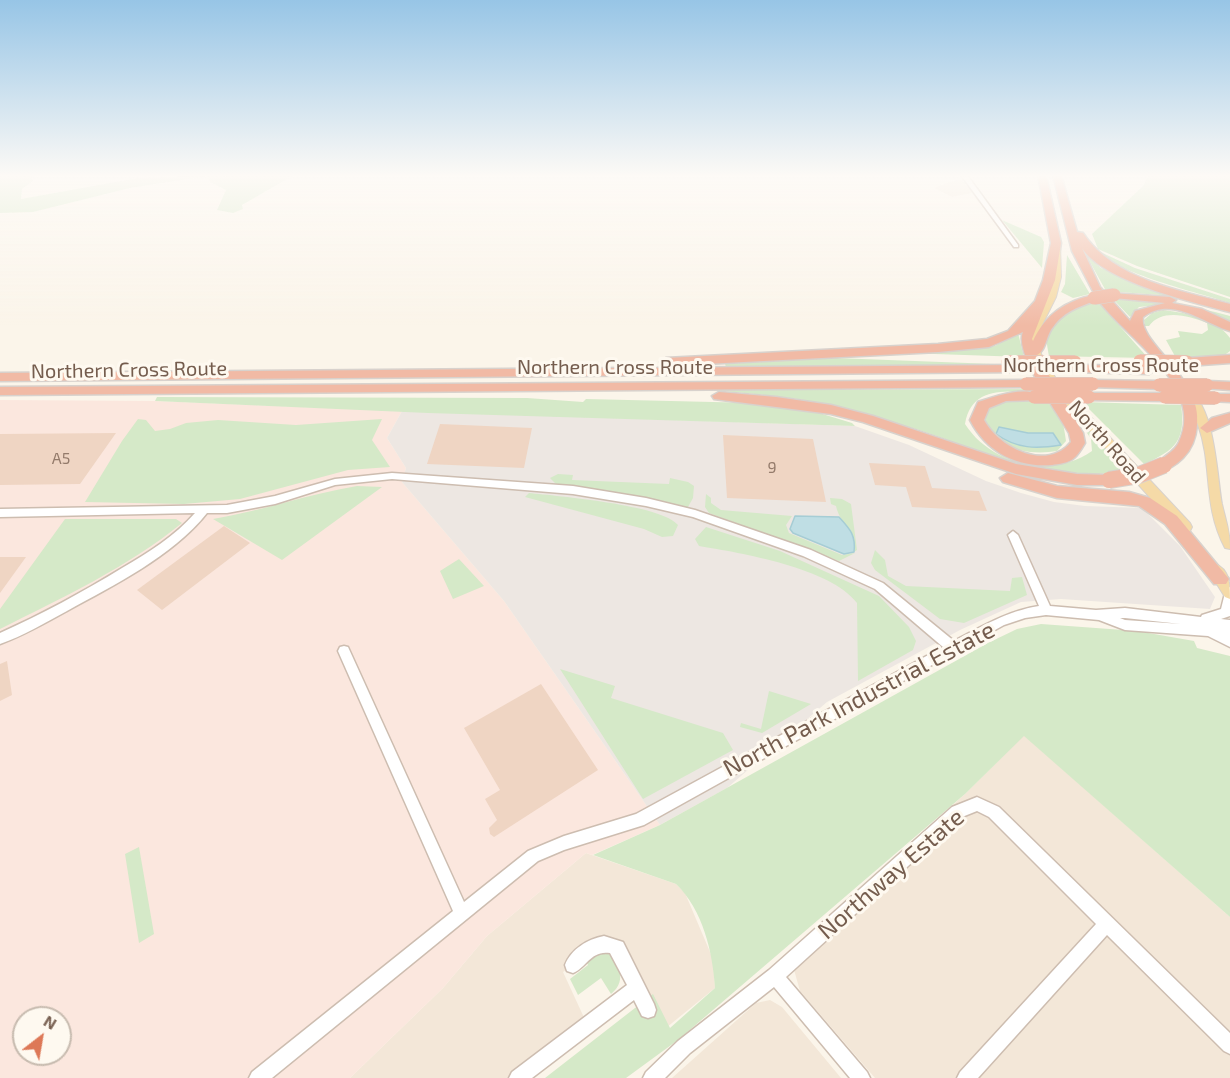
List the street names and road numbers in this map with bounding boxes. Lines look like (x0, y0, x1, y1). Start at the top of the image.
street label: Northern Cross Route (1003, 353, 1199, 377)
street label: Northern Cross Route (517, 355, 713, 379)
street label: Northern Cross Route (31, 356, 227, 384)
street label: North Road (1064, 396, 1150, 488)
street label: North Park Industrial Estate (718, 615, 1000, 783)
street label: Northway Estate (812, 803, 970, 945)

